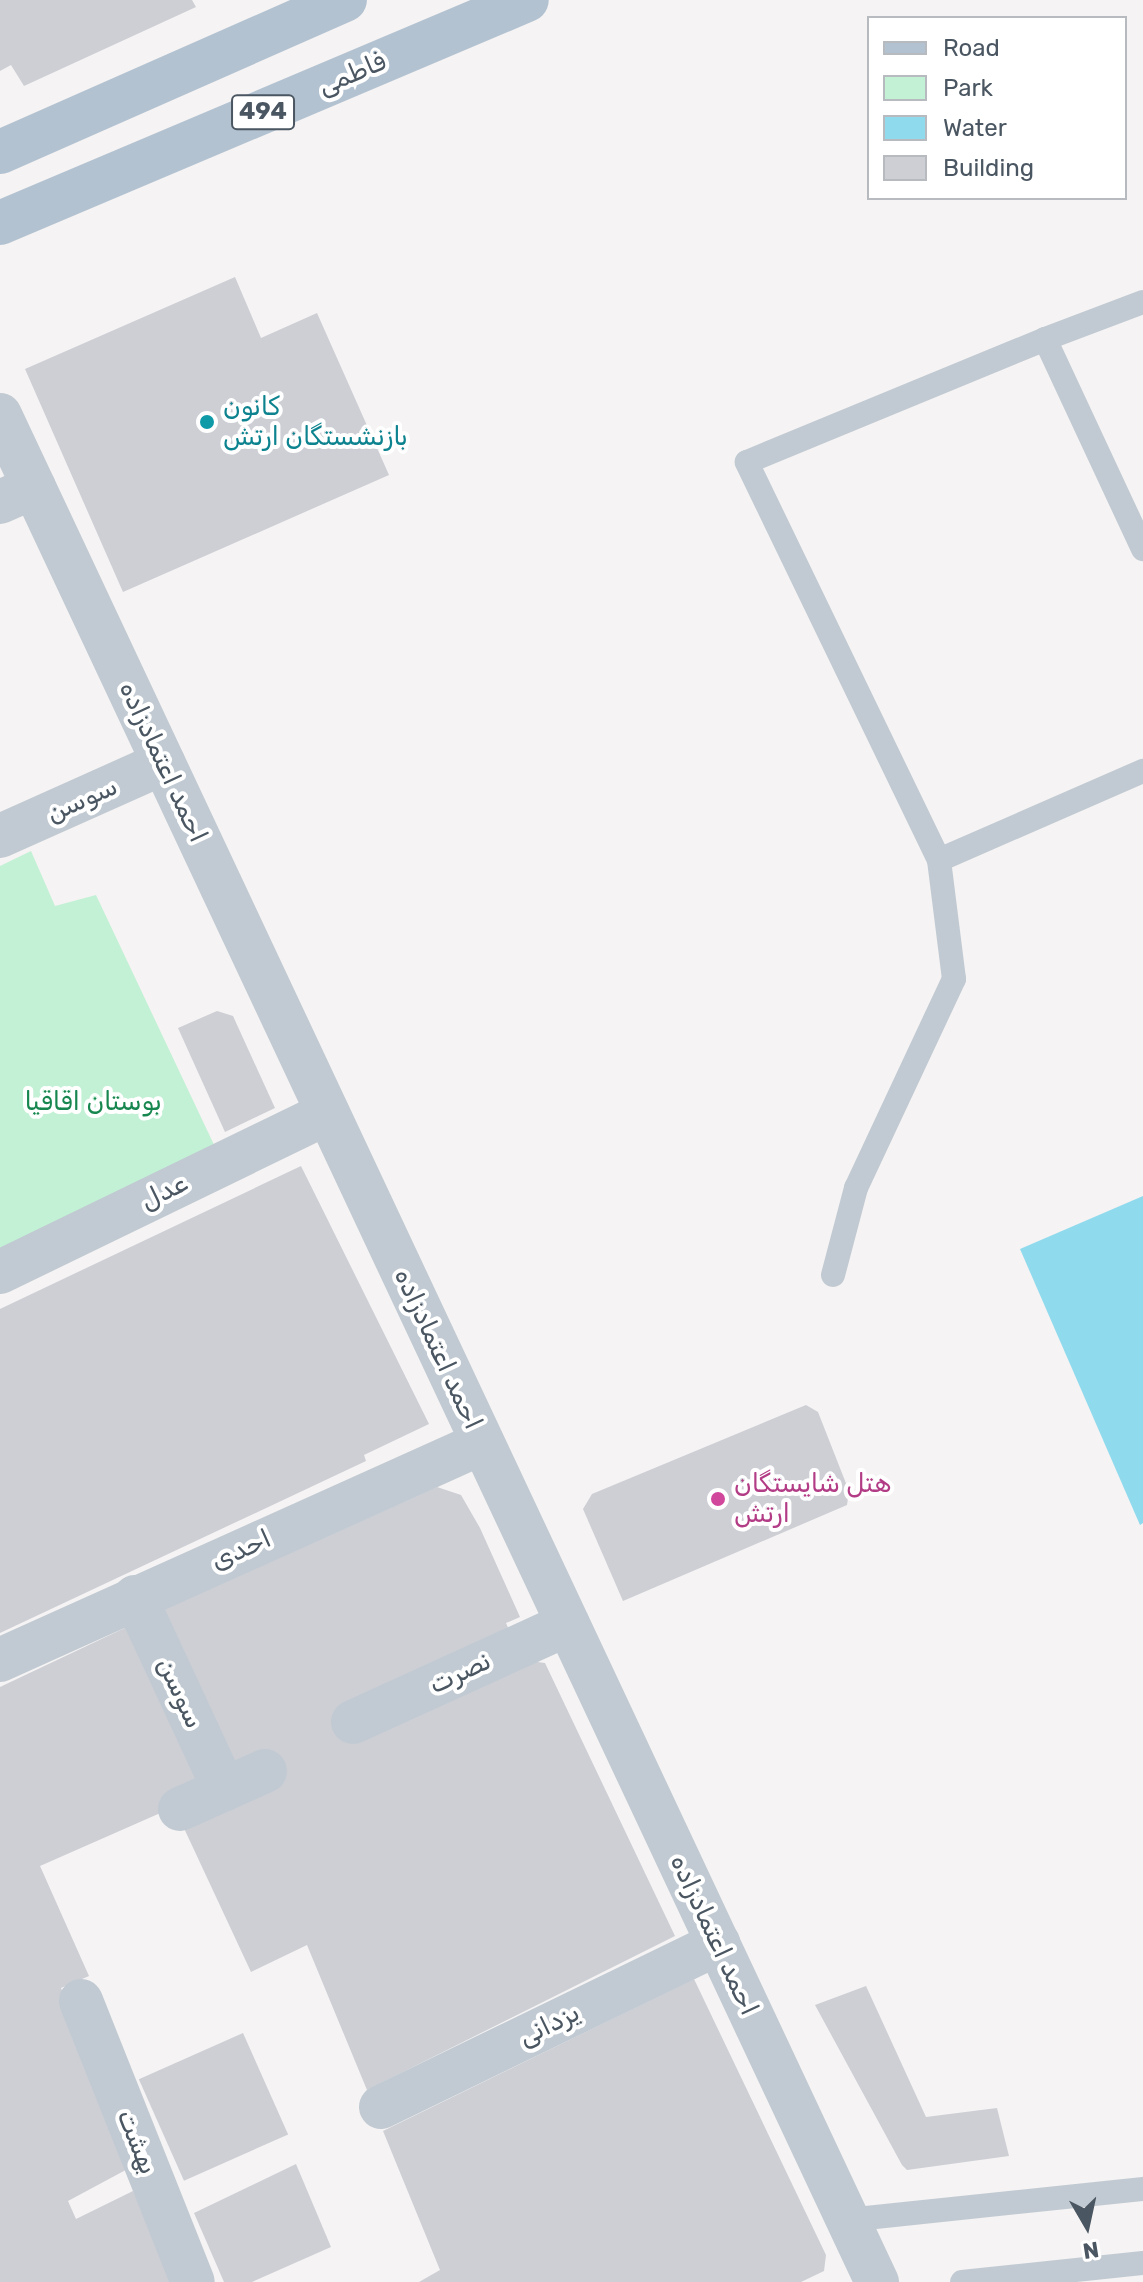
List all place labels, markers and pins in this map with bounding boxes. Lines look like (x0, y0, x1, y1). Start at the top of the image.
place label: کانون بازنشستگان ارتش (223, 391, 408, 452)
marker: کانون بازنشستگان ارتش (198, 413, 216, 431)
place label: هتل شایستگان ارتش (734, 1468, 891, 1530)
marker: هتل شایستگان ارتش (709, 1490, 727, 1508)

